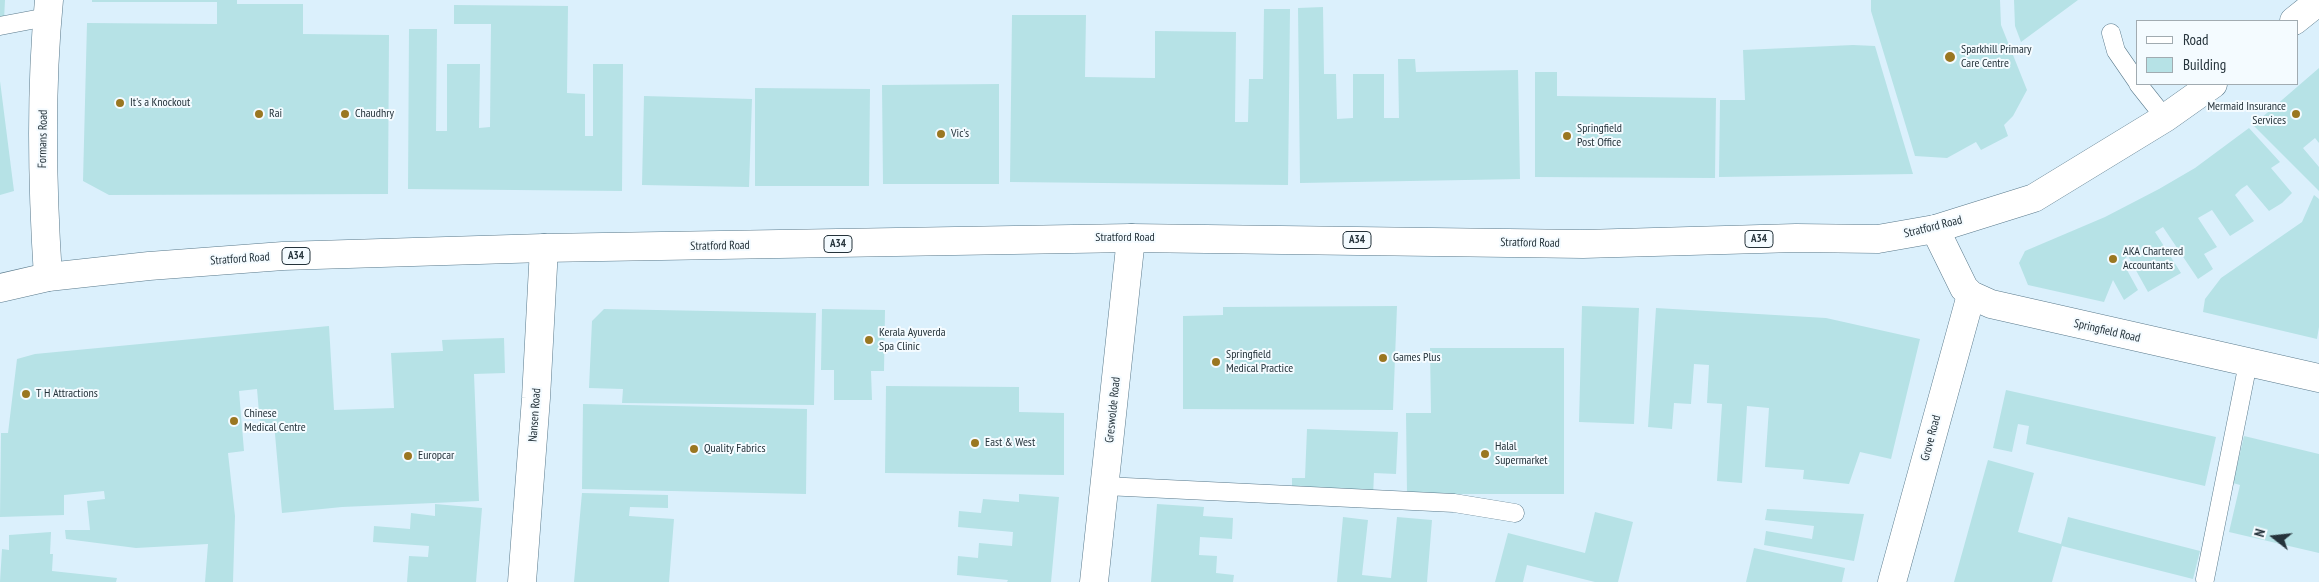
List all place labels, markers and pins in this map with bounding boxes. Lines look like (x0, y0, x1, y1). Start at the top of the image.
place label: Sparkhill Primary Care Centre (1961, 43, 2032, 71)
marker: Sparkhill Primary Care Centre (1943, 50, 1957, 64)
place label: It's a Knockout (130, 96, 190, 110)
marker: It's a Knockout (114, 97, 126, 109)
place label: Mermaid Insurance Services (2207, 100, 2286, 128)
place label: Rai (269, 107, 282, 121)
place label: Chaudhry (355, 107, 394, 121)
marker: Rai (253, 108, 265, 120)
marker: Chaudhry (339, 108, 351, 120)
marker: Mermaid Insurance Services (2290, 108, 2302, 120)
place label: Springfield Post Office (1577, 122, 1622, 150)
place label: Vic's (951, 127, 969, 141)
marker: Vic's (935, 128, 947, 140)
marker: Springfield Post Office (1561, 130, 1573, 142)
place label: AKA Chartered Accountants (2123, 245, 2183, 273)
marker: AKA Chartered Accountants (2107, 253, 2119, 265)
place label: Kerala Ayuverda Spa Clinic (879, 326, 946, 354)
marker: Kerala Ayuverda Spa Clinic (863, 334, 875, 346)
place label: Springfield Medical Practice (1226, 348, 1293, 376)
place label: Games Plus (1393, 351, 1441, 365)
marker: Games Plus (1377, 352, 1389, 364)
marker: Springfield Medical Practice (1210, 356, 1222, 368)
place label: T H Attractions (36, 387, 98, 401)
marker: T H Attractions (20, 388, 32, 400)
place label: Chinese Medical Centre (244, 407, 306, 435)
marker: Chinese Medical Centre (228, 415, 240, 427)
place label: East & West (985, 436, 1035, 450)
marker: East & West (969, 437, 981, 449)
place label: Halal Supermarket (1495, 440, 1547, 468)
place label: Quality Fabrics (704, 442, 765, 456)
marker: Quality Fabrics (688, 443, 700, 455)
marker: Halal Supermarket (1479, 448, 1491, 460)
place label: Europcar (418, 449, 454, 463)
marker: Europcar (402, 450, 414, 462)

